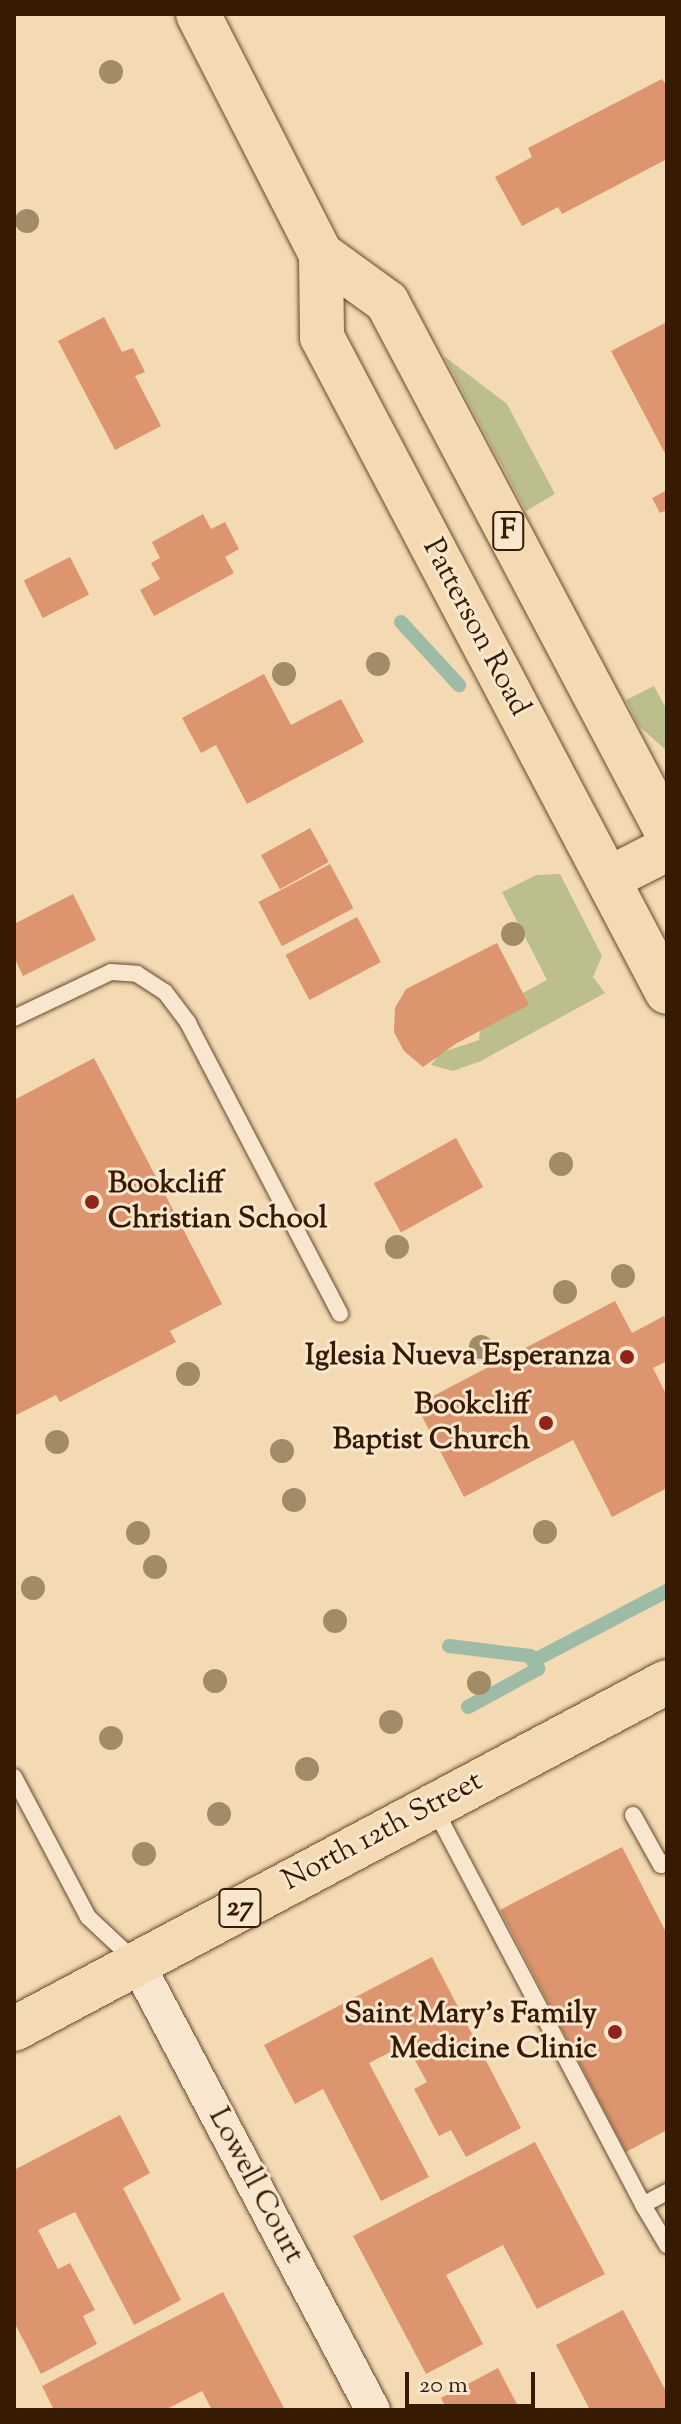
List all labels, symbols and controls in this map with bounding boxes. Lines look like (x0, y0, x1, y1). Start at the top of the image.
road number: F (492, 507, 524, 555)
street label: Patterson Road (413, 533, 537, 723)
place label: Bookcliff Christian School (108, 1167, 327, 1238)
marker: Bookcliff Christian School (83, 1193, 101, 1211)
place label: Iglesia Nueva Esperanza (305, 1339, 611, 1375)
marker: Iglesia Nueva Esperanza (618, 1348, 636, 1366)
place label: Bookcliff Baptist Church (333, 1388, 530, 1458)
marker: Bookcliff Baptist Church (537, 1414, 555, 1432)
street label: North 12th Street (277, 1764, 489, 1900)
road number: 27 (218, 1884, 262, 1932)
place label: Saint Mary's Family Medicine Clinic (344, 1997, 597, 2068)
marker: Saint Mary's Family Medicine Clinic (604, 2021, 626, 2043)
street label: Lowell Court (199, 2102, 311, 2270)
scale bar (409, 2356, 539, 2406)
text: 20 m (419, 2369, 468, 2403)

